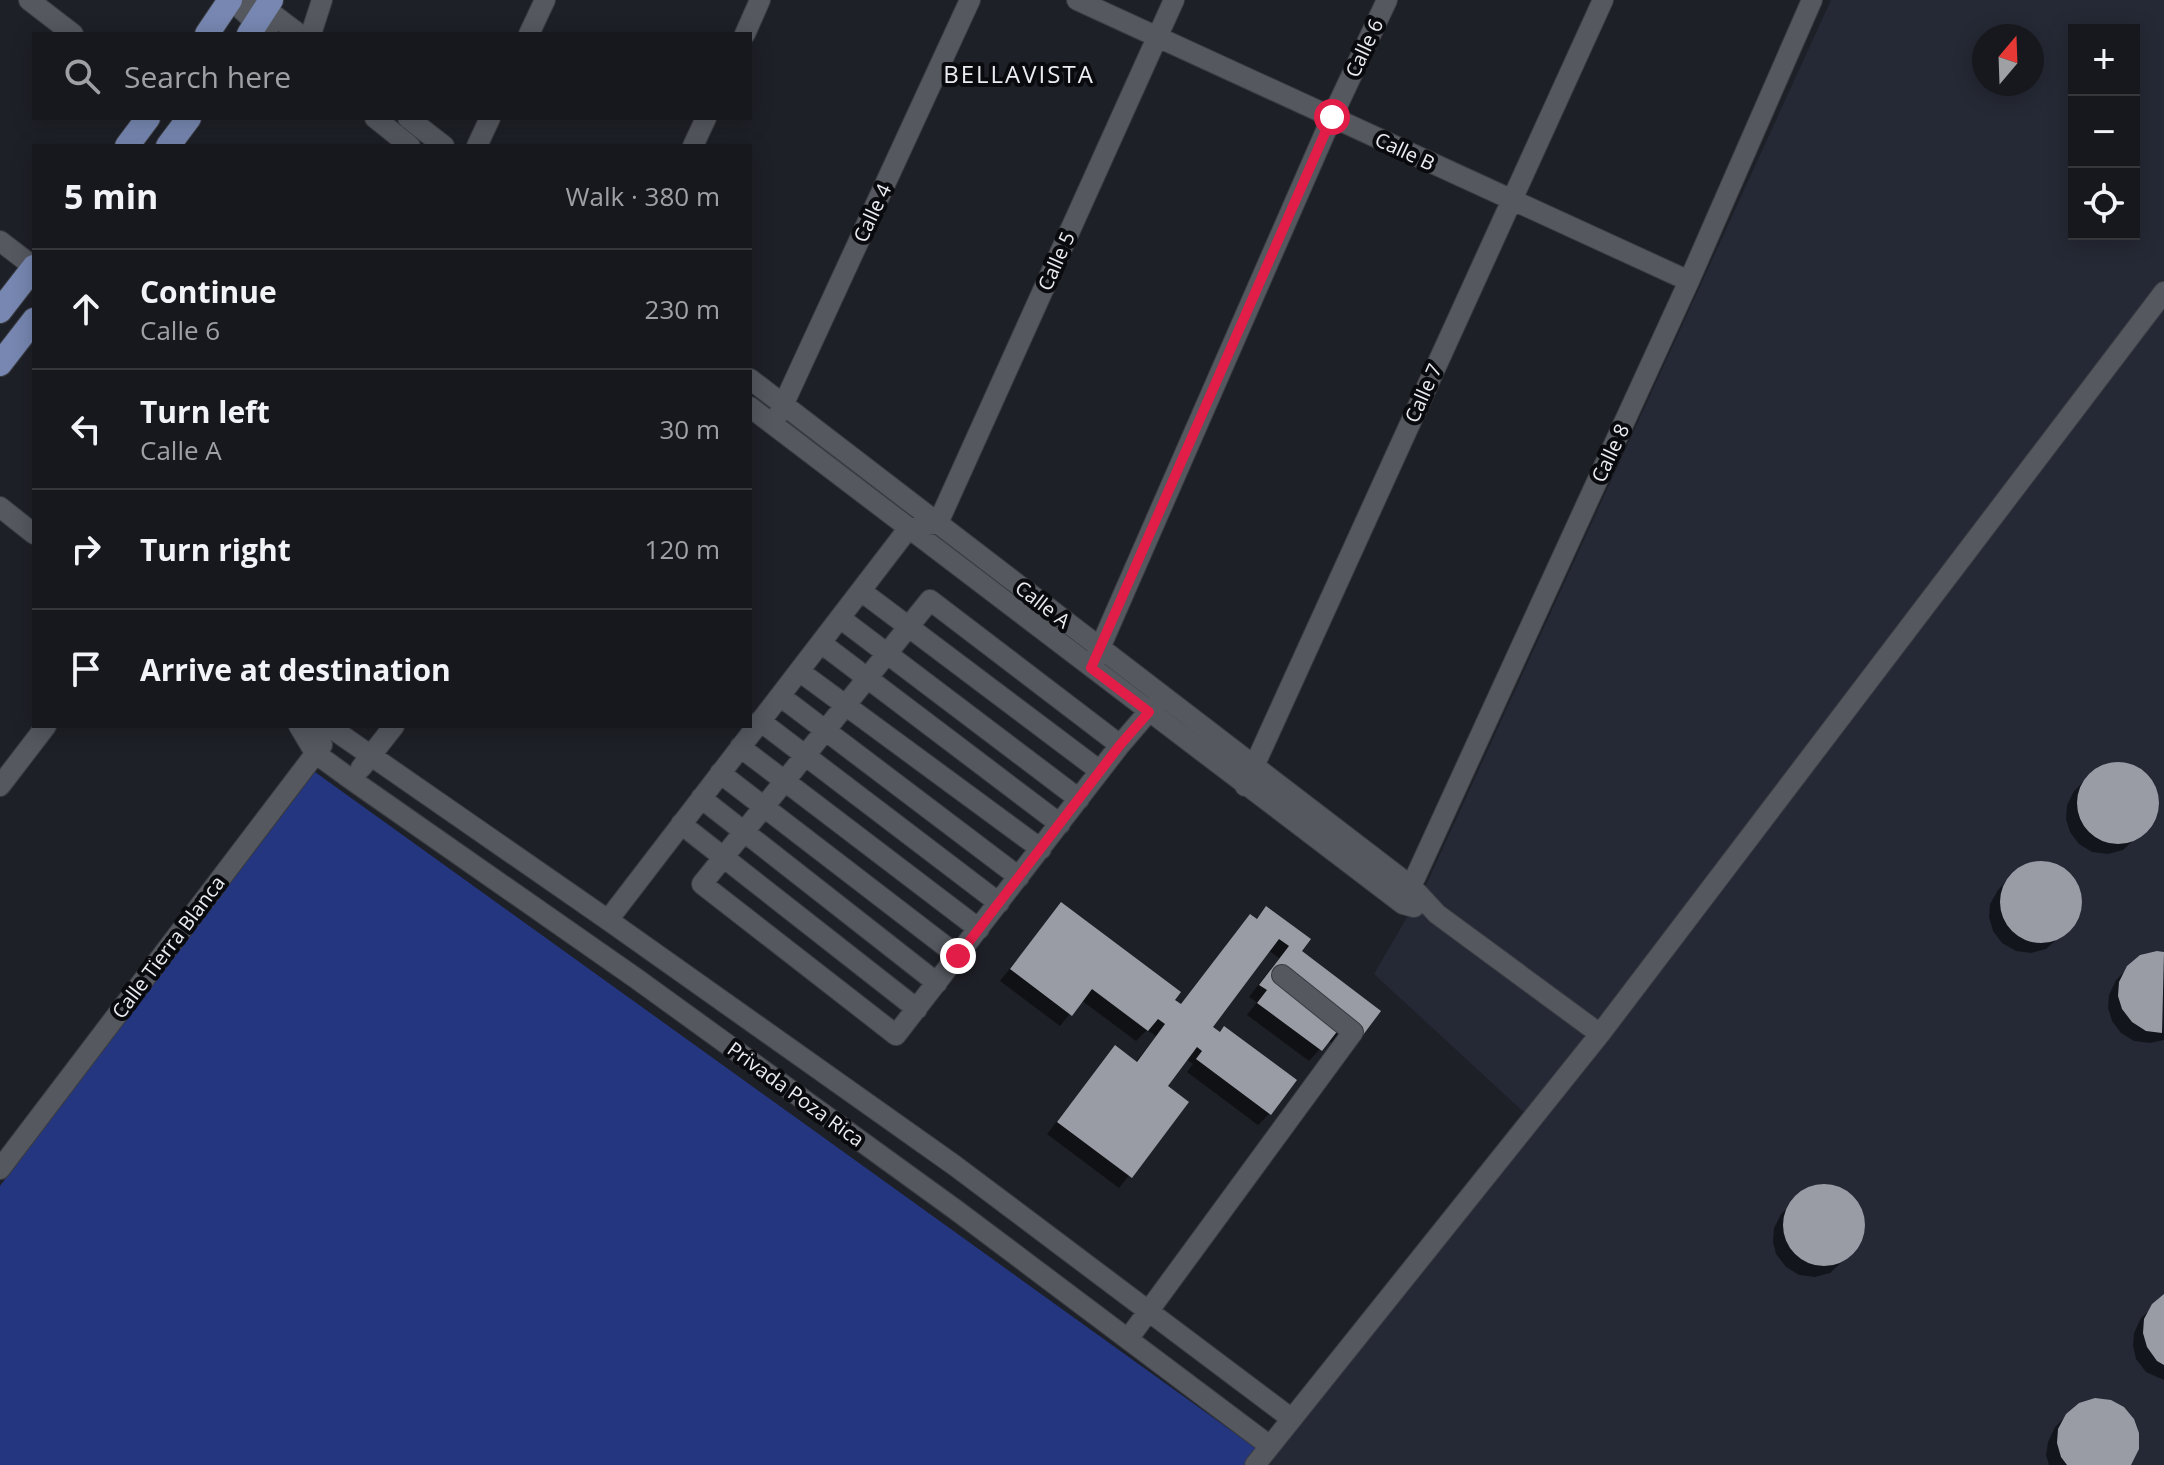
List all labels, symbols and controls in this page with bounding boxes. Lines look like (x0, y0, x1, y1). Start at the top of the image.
street label: Calle 6 (1339, 14, 1389, 82)
north arrow (1972, 24, 2044, 96)
map controls (2068, 24, 2140, 240)
button: + (2068, 24, 2140, 96)
search box (32, 32, 752, 120)
icon: search (60, 54, 104, 98)
text: Search here (124, 56, 291, 97)
district label: BELLAVISTA (943, 57, 1095, 90)
button: − (2068, 96, 2140, 168)
route start (1314, 99, 1350, 135)
street label: Calle B (1371, 125, 1439, 177)
button: locate (2068, 168, 2140, 240)
text: 5 min (64, 173, 158, 219)
text: Walk · 380 m (566, 178, 720, 214)
street label: Calle 4 (847, 179, 898, 247)
street label: Calle 5 (1031, 227, 1081, 295)
text: Continue (140, 271, 277, 312)
icon: ahead (64, 287, 108, 331)
text: 230 m (645, 291, 720, 327)
text: Calle 6 (140, 312, 220, 348)
street label: Calle 7 (1398, 359, 1448, 427)
text: Turn left (140, 391, 270, 432)
icon: left (64, 407, 108, 451)
text: 30 m (659, 411, 720, 447)
street label: Calle 8 (1585, 419, 1635, 487)
text: Calle A (140, 432, 222, 468)
icon: right (64, 527, 108, 571)
text: Turn right (140, 529, 291, 570)
text: 120 m (645, 531, 720, 567)
street label: Calle A (1010, 574, 1076, 634)
icon: arrive (64, 647, 108, 691)
text: Arrive at destination (140, 649, 451, 690)
street label: Calle Tierra Blanca (105, 870, 231, 1024)
route end (940, 938, 976, 974)
street label: Privada Poza Rica (722, 1035, 870, 1153)

